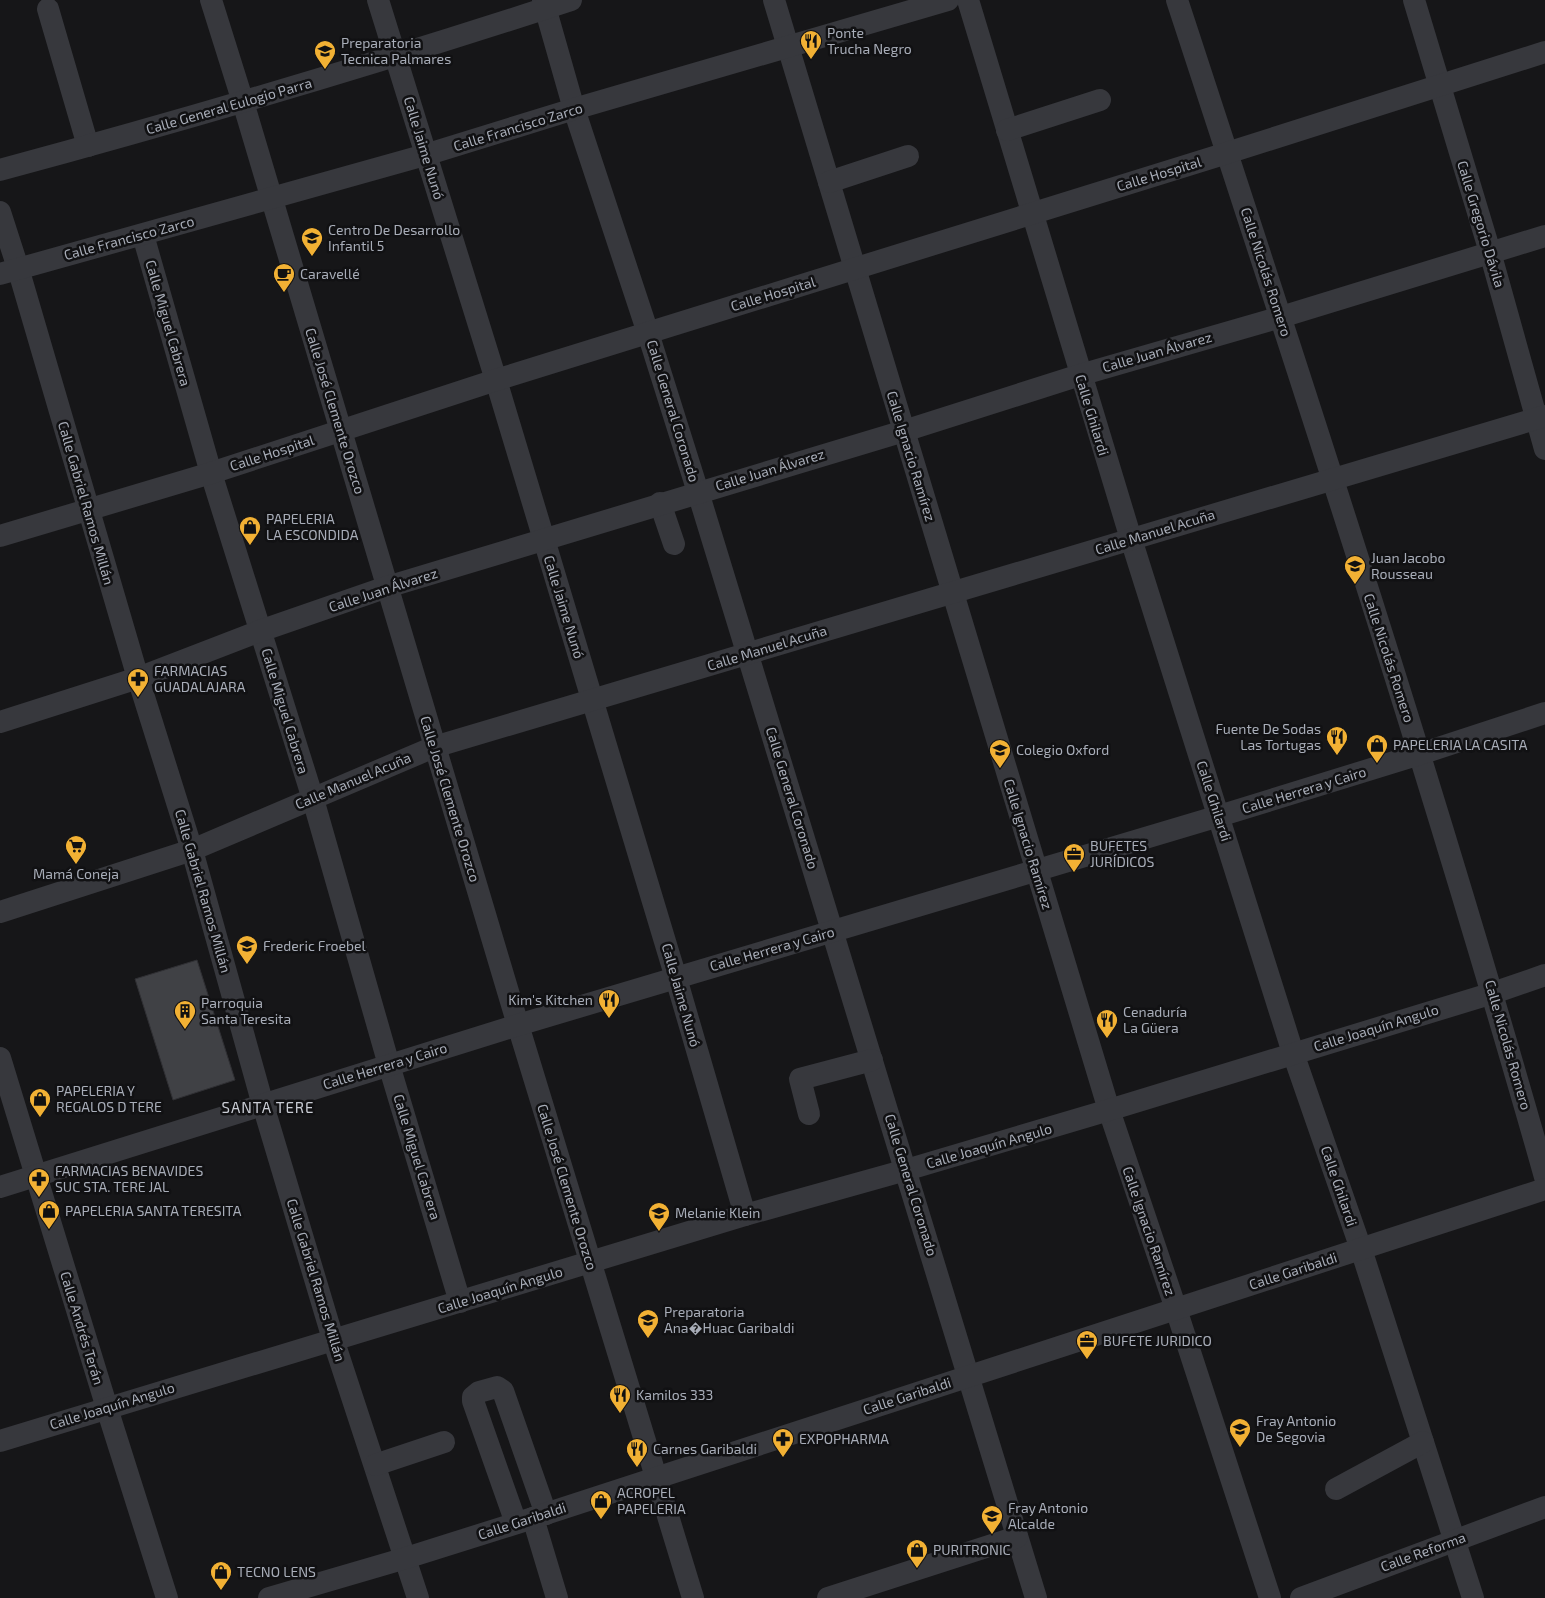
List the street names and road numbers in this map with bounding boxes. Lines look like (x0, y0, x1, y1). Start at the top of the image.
street label: Calle General Eulogio Parra (144, 74, 314, 137)
street label: Calle Jaime Nunó (401, 94, 448, 202)
street label: Calle Francisco Zarco (451, 99, 585, 154)
street label: Calle Hospital (1114, 152, 1204, 194)
street label: Calle Gregorio Dávila (1454, 158, 1509, 289)
street label: Calle Nicolás Romero (1238, 205, 1295, 338)
street label: Calle Francisco Zarco (62, 212, 196, 263)
street label: Calle Miguel Cabrera (142, 258, 195, 388)
street label: Calle Hospital (728, 272, 818, 314)
street label: Calle José Clemente Orozco (302, 326, 369, 496)
street label: Calle Juan Álvarez (1100, 328, 1214, 375)
street label: Calle General Coronado (644, 338, 703, 484)
street label: Calle Ghilardi (1072, 372, 1113, 457)
street label: Calle Ignacio Ramírez (884, 389, 939, 523)
street label: Calle Gabriel Ramos Millán (55, 419, 118, 587)
street label: Calle Hospital (227, 431, 317, 474)
street label: Calle Juan Álvarez (713, 445, 827, 494)
street label: Calle Manuel Acuña (1093, 505, 1217, 558)
street label: Calle Jaime Nunó (541, 553, 588, 661)
street label: Calle Juan Álvarez (326, 564, 439, 615)
street label: Calle Nicolás Romero (1361, 591, 1418, 724)
street label: Calle Manuel Acuña (705, 621, 829, 674)
street label: Calle Miguel Cabrera (258, 646, 313, 776)
street label: Calle José Clemente Orozco (417, 714, 484, 884)
street label: Calle General Coronado (763, 725, 822, 871)
street label: Calle Manuel Acuña (292, 748, 413, 813)
street label: Calle Ghilardi (1193, 758, 1236, 843)
street label: Calle Herrera y Cairo (1240, 763, 1368, 816)
street label: Calle Ignacio Ramírez (1001, 777, 1056, 911)
street label: Calle Gabriel Ramos Millán (172, 807, 235, 975)
street label: Calle Herrera y Cairo (708, 923, 836, 974)
street label: Calle Jaime Nunó (659, 941, 704, 1049)
street label: Calle Nicolás Romero (1482, 978, 1535, 1112)
street label: Calle Joaquín Angulo (1311, 1000, 1440, 1055)
street label: Calle Herrera y Cairo (321, 1039, 449, 1092)
street label: Calle Miguel Cabrera (390, 1092, 445, 1222)
street label: Calle José Clemente Orozco (534, 1102, 601, 1272)
street label: Calle General Coronado (882, 1112, 941, 1258)
street label: Calle Joaquín Angulo (924, 1119, 1054, 1172)
street label: Calle Ghilardi (1318, 1143, 1361, 1228)
street label: Calle Ignacio Ramírez (1119, 1164, 1180, 1298)
street label: Calle Gabriel Ramos Millán (284, 1196, 349, 1363)
street label: Calle Garibaldi (1247, 1248, 1339, 1293)
street label: Calle Joaquín Angulo (435, 1262, 564, 1317)
street label: Calle Andrés Terán (57, 1269, 108, 1387)
street label: Calle Garibaldi (861, 1373, 953, 1418)
street label: Calle Joaquín Angulo (47, 1378, 176, 1433)
street label: Calle Garibaldi (476, 1498, 568, 1543)
street label: Calle Reforma (1378, 1528, 1468, 1575)

